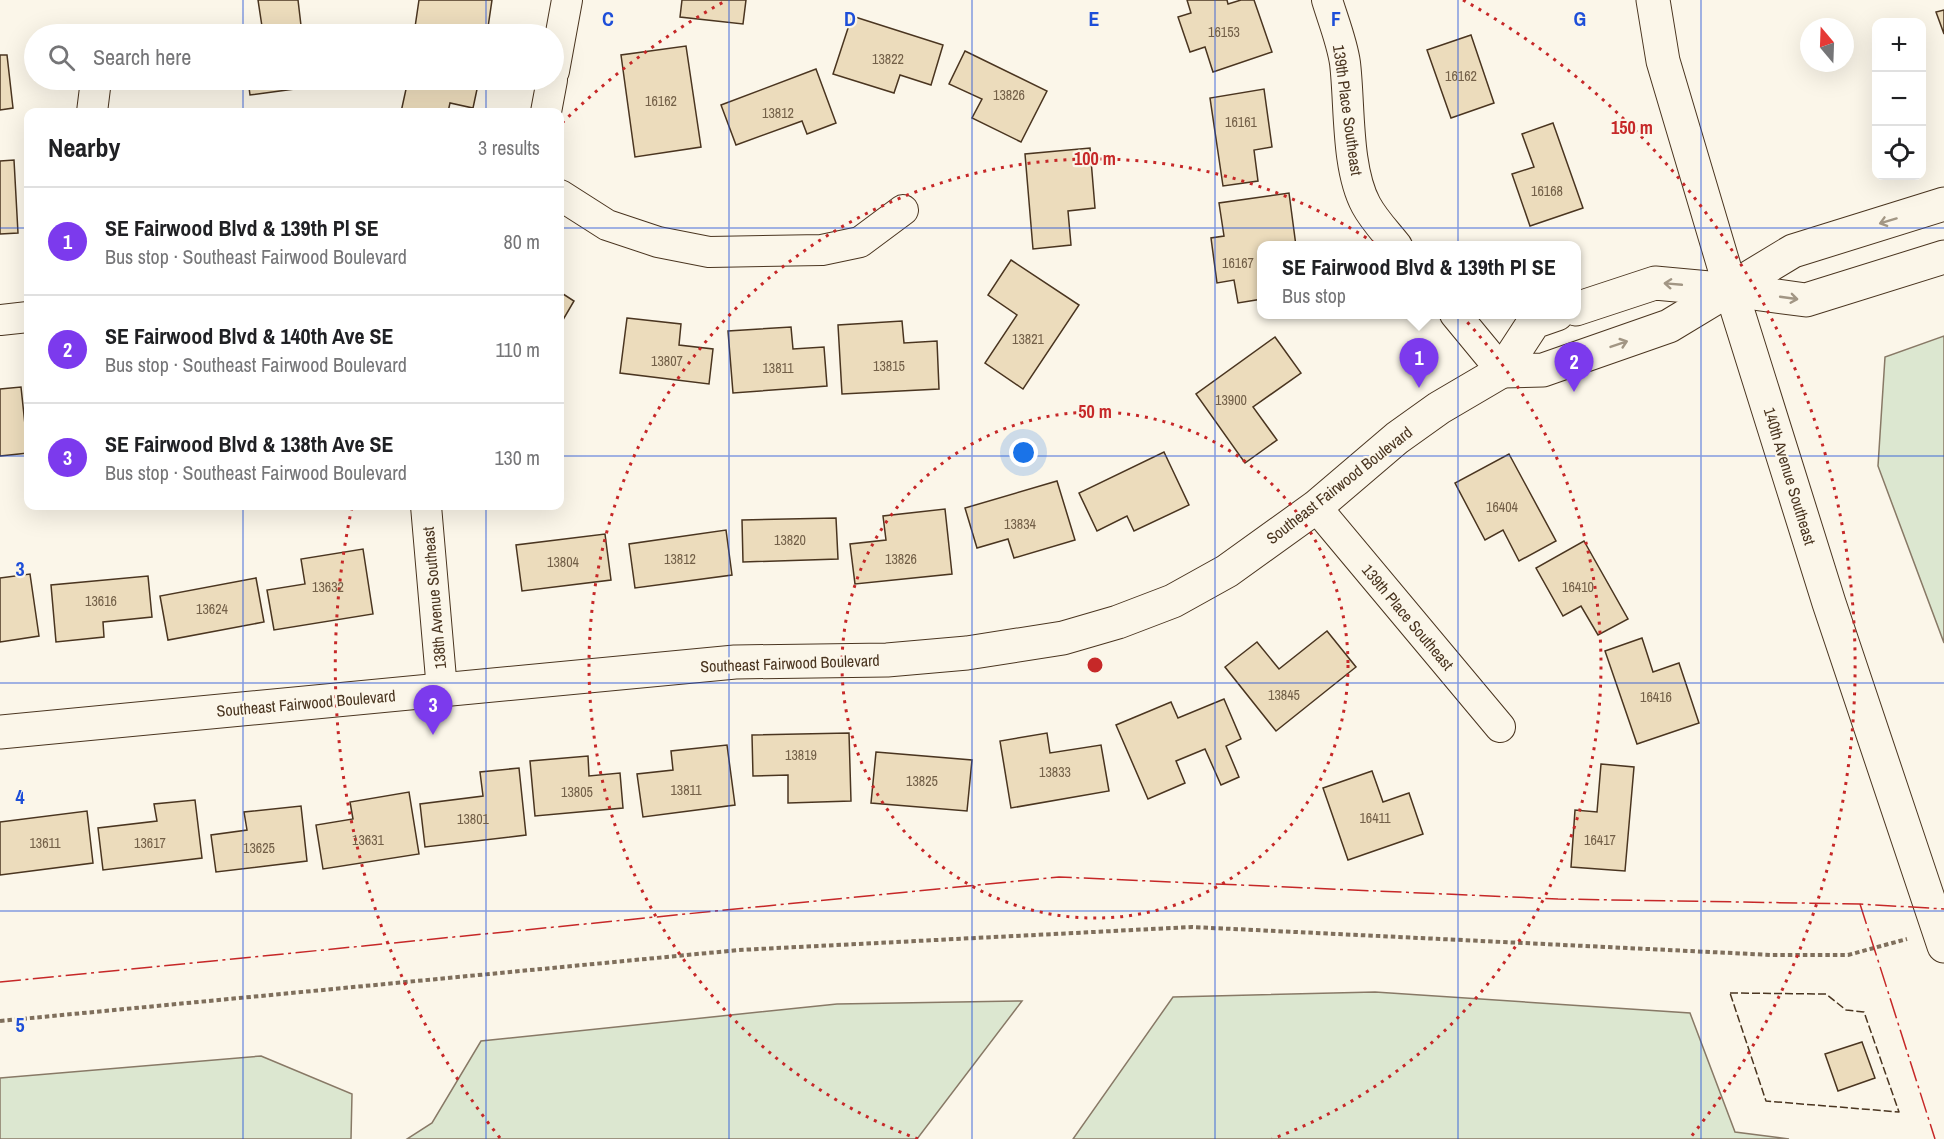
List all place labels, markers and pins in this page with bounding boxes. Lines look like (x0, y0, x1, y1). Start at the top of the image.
pin: 1 (1400, 338, 1438, 388)
pin: 2 (1554, 342, 1594, 392)
centre of rings (1085, 655, 1105, 675)
pin: 3 (414, 686, 452, 735)

